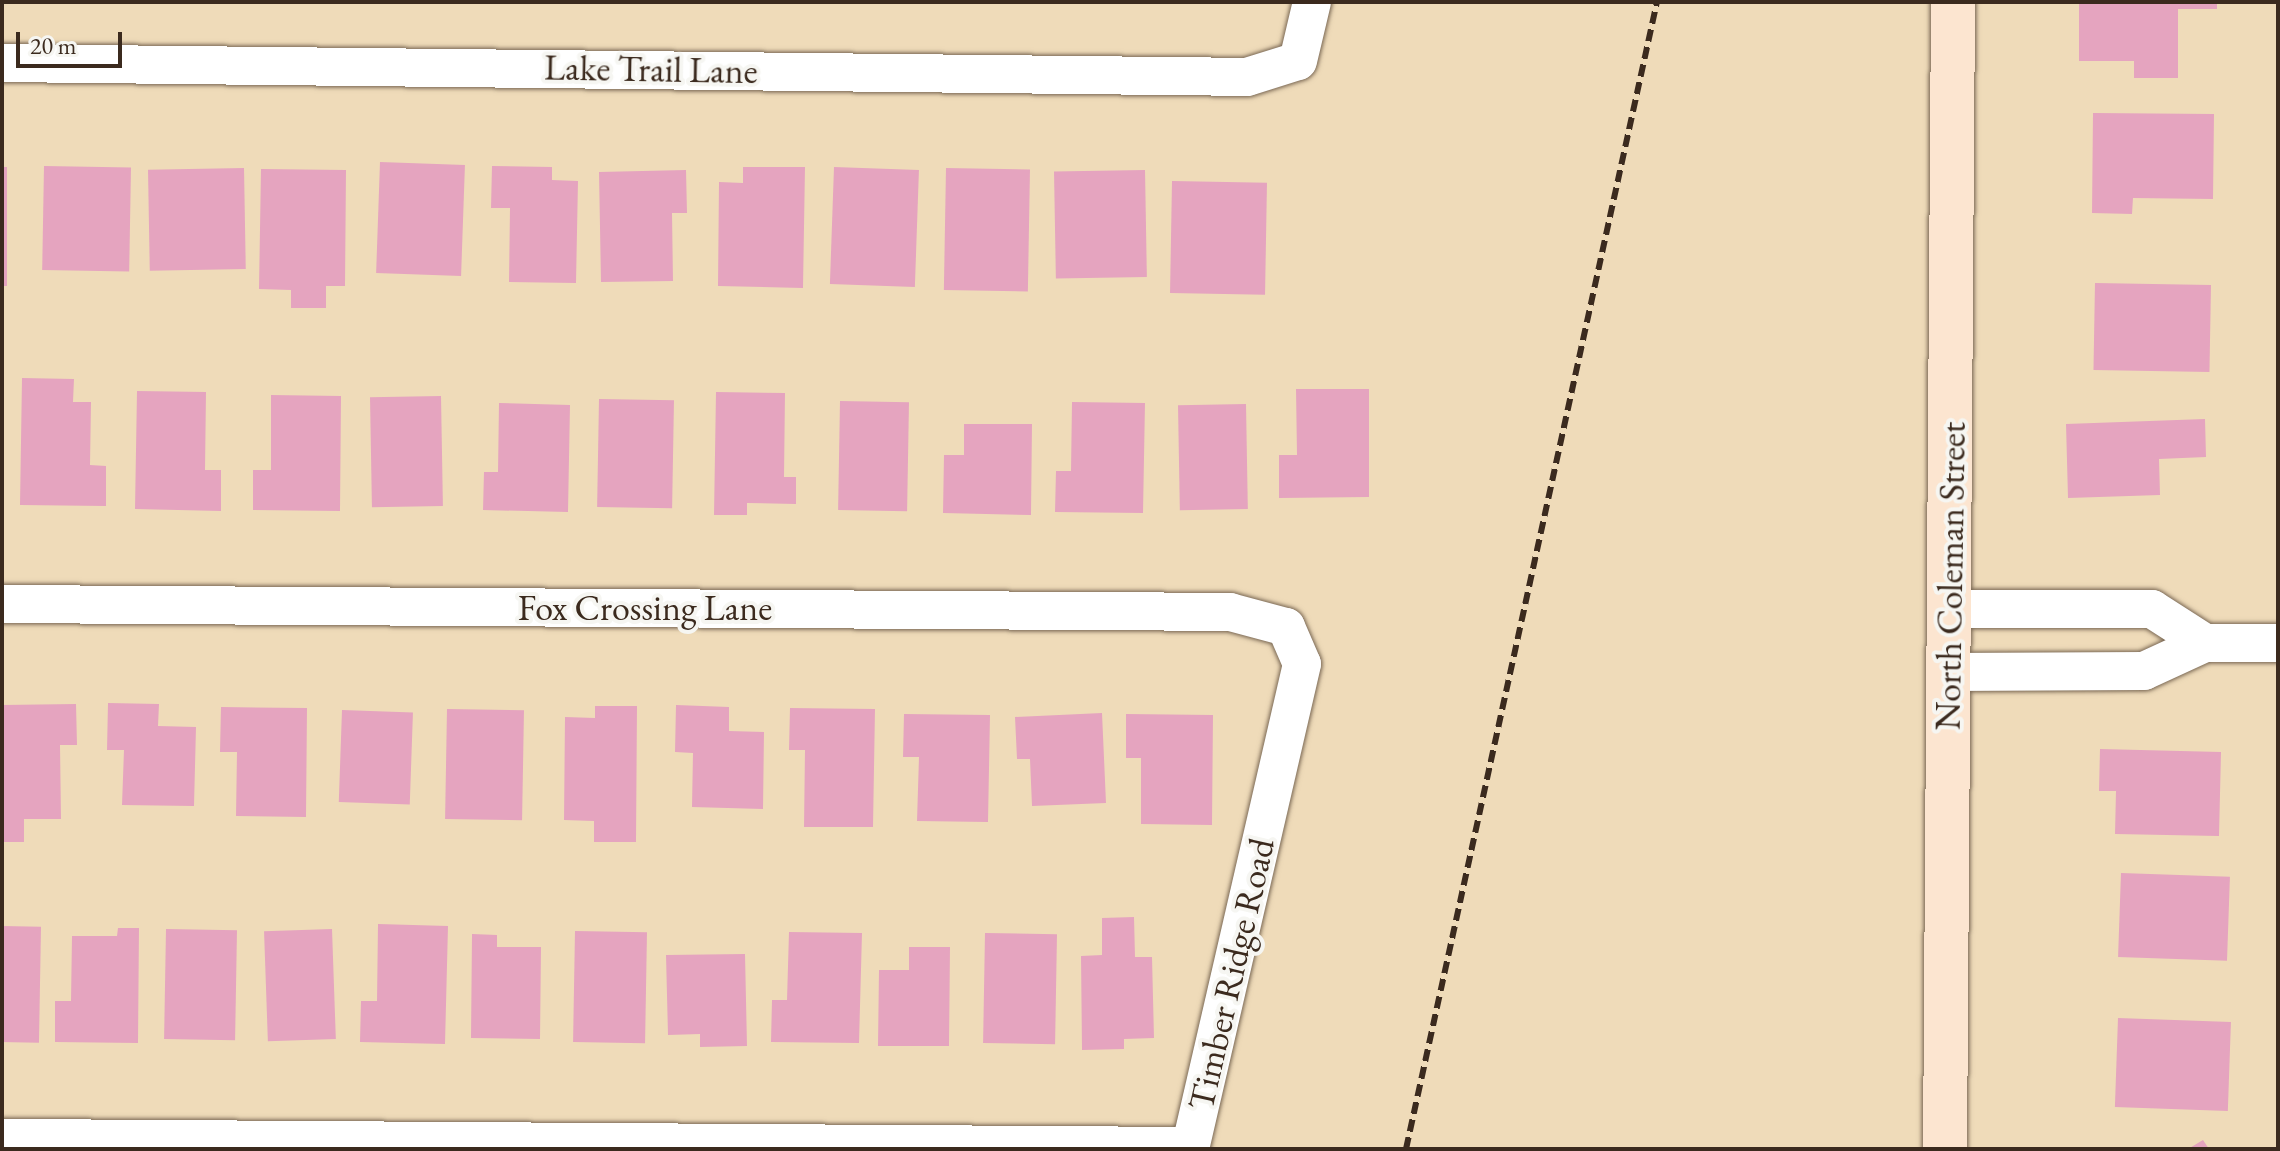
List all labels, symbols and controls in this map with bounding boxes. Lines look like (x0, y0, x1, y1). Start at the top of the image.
scale bar (20, 16, 126, 66)
text: 20 m (30, 30, 77, 61)
street label: Lake Trail Lane (544, 46, 758, 92)
street label: North Coleman Street (1926, 421, 1974, 731)
street label: Fox Crossing Lane (518, 586, 772, 630)
street label: Timber Ridge Road (1179, 834, 1283, 1114)

